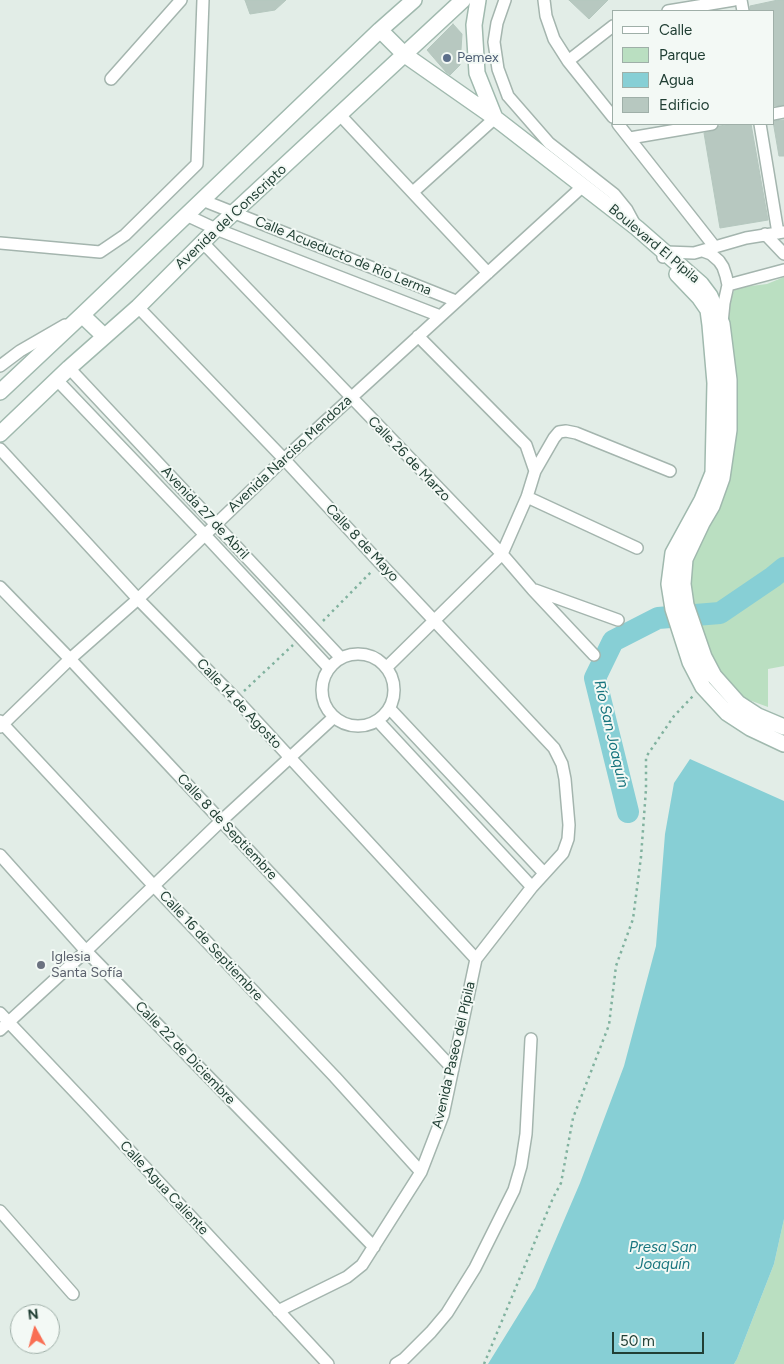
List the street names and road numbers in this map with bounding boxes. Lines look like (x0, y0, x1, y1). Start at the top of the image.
street label: Avenida del Conscripto (172, 161, 290, 273)
street label: Boulevard El Pípila (605, 201, 703, 287)
street label: Calle Acueducto de Río Lerma (252, 213, 434, 299)
street label: Avenida Narciso Mendoza (225, 392, 355, 516)
street label: Calle 26 de Marzo (364, 413, 454, 505)
street label: Avenida 27 de Abril (158, 463, 252, 563)
street label: Calle 8 de Mayo (322, 501, 402, 585)
street label: Calle 14 de Agosto (193, 655, 285, 753)
street label: Calle 8 de Septiembre (173, 770, 281, 884)
street label: Calle 16 de Septiembre (156, 888, 266, 1004)
street label: Avenida Paseo del Pípila (429, 980, 479, 1130)
street label: Calle 22 de Diciembre (131, 998, 239, 1108)
street label: Calle Agua Caliente (116, 1138, 212, 1238)

